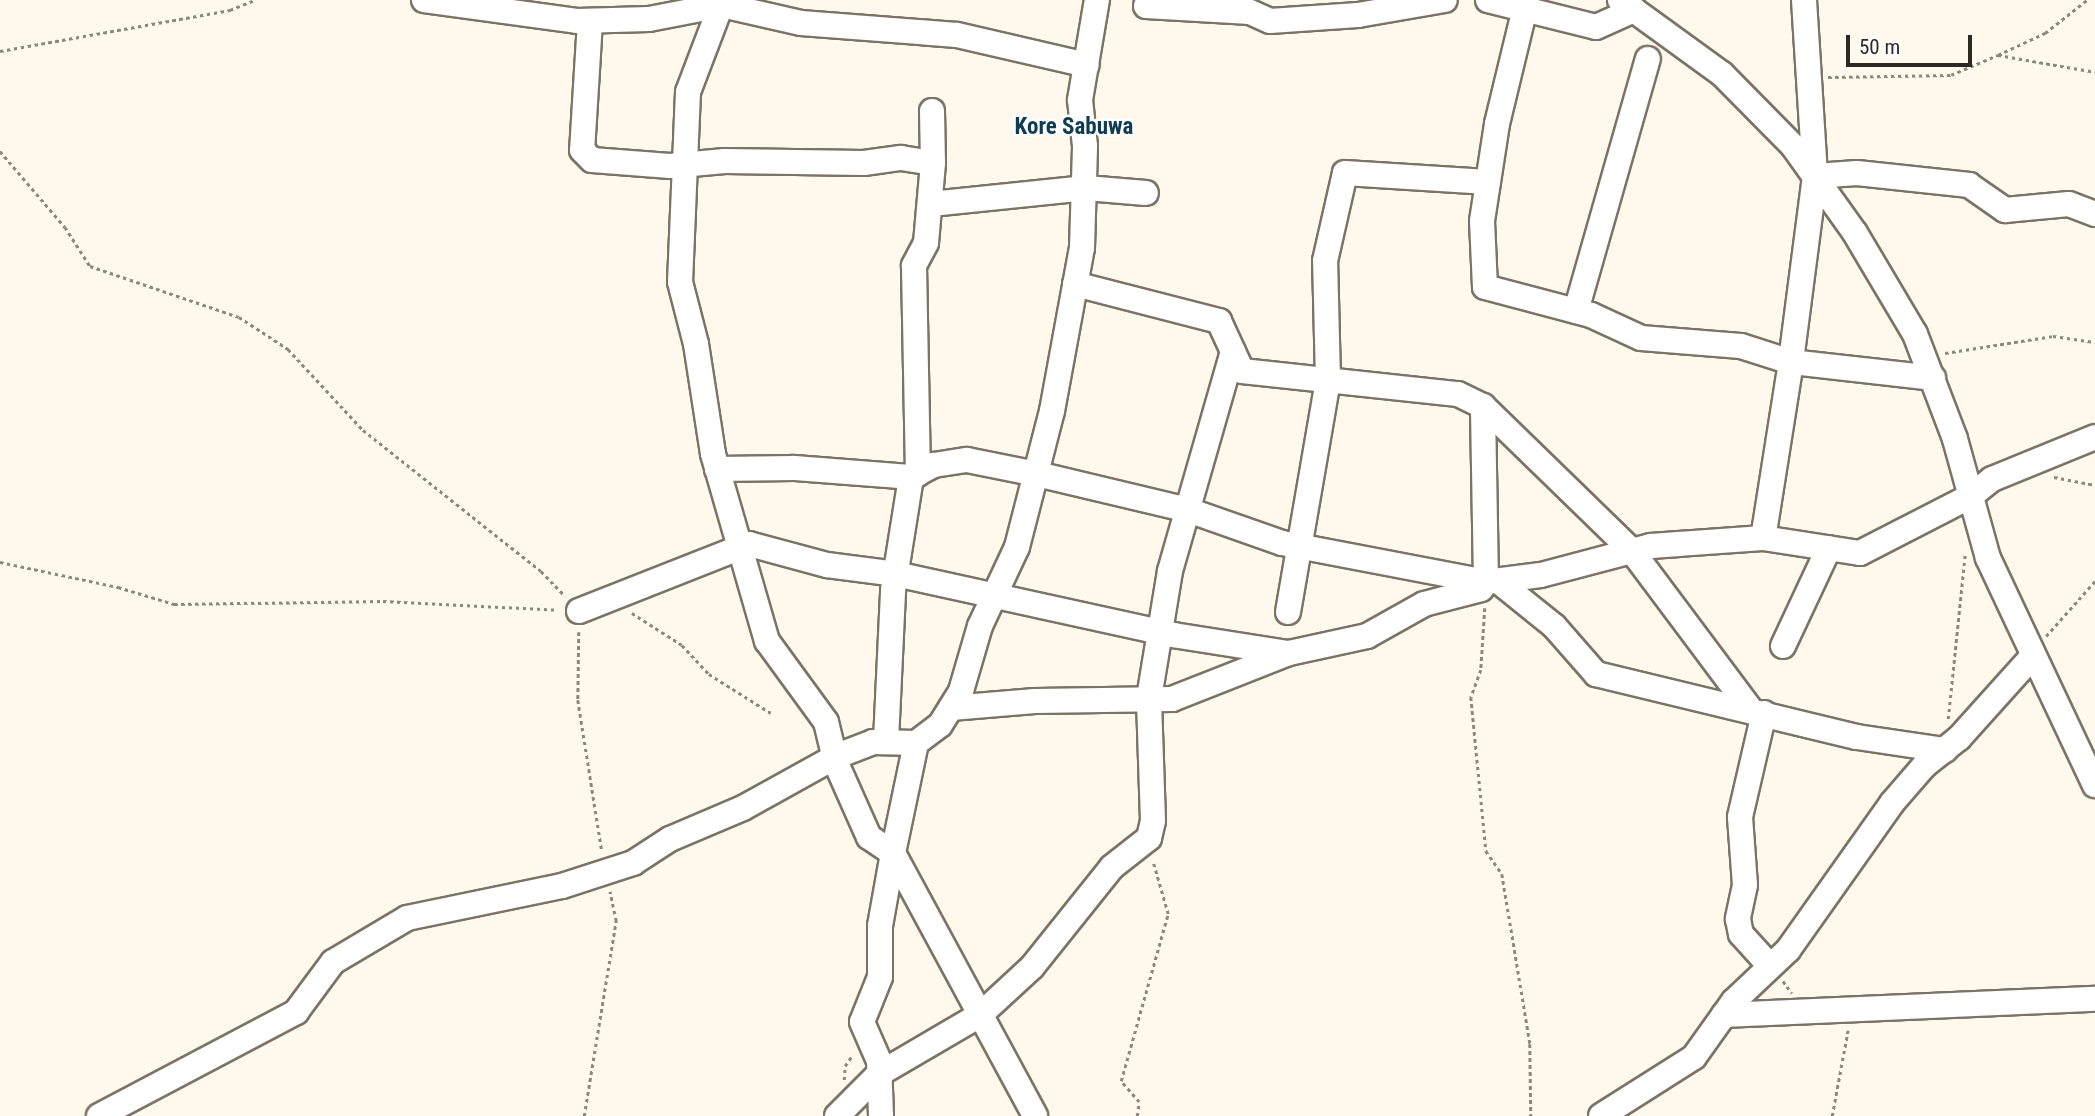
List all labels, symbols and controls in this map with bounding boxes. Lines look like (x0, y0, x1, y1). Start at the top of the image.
scale bar (1850, 21, 1976, 65)
text: 50 m (1859, 35, 1900, 59)
district label: Kore Sabuwa (1015, 113, 1133, 141)

